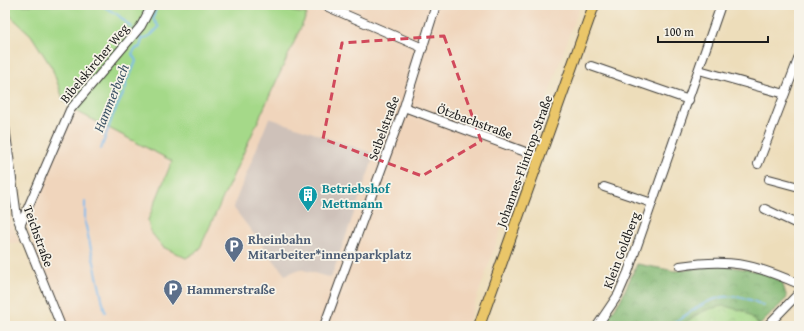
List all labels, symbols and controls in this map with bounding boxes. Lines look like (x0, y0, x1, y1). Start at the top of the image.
scale bar (658, 18, 768, 44)
street label: Bibelskircher Weg (55, 19, 134, 107)
text: 100 m (664, 23, 694, 40)
water label: Hammerbach (88, 61, 134, 136)
street label: Johannes-Flintrop-Straße (491, 92, 557, 232)
street label: Seibelstraße (363, 93, 404, 163)
street label: Ötzbachstraße (435, 99, 515, 144)
place label: Betriebshof Mettmann (322, 179, 391, 213)
building icon: Betriebshof Mettmann (297, 184, 319, 212)
street label: Teichstraße (19, 203, 58, 270)
street label: Klein Goldberg (598, 209, 645, 291)
place label: Rheinbahn Mitarbeiter*innenparkplatz (248, 230, 411, 264)
parking icon: Rheinbahn Mitarbeiter*innenparkplatz (223, 235, 245, 263)
parking icon: Hammerstraße (162, 278, 184, 306)
place label: Hammerstraße (187, 280, 275, 299)

